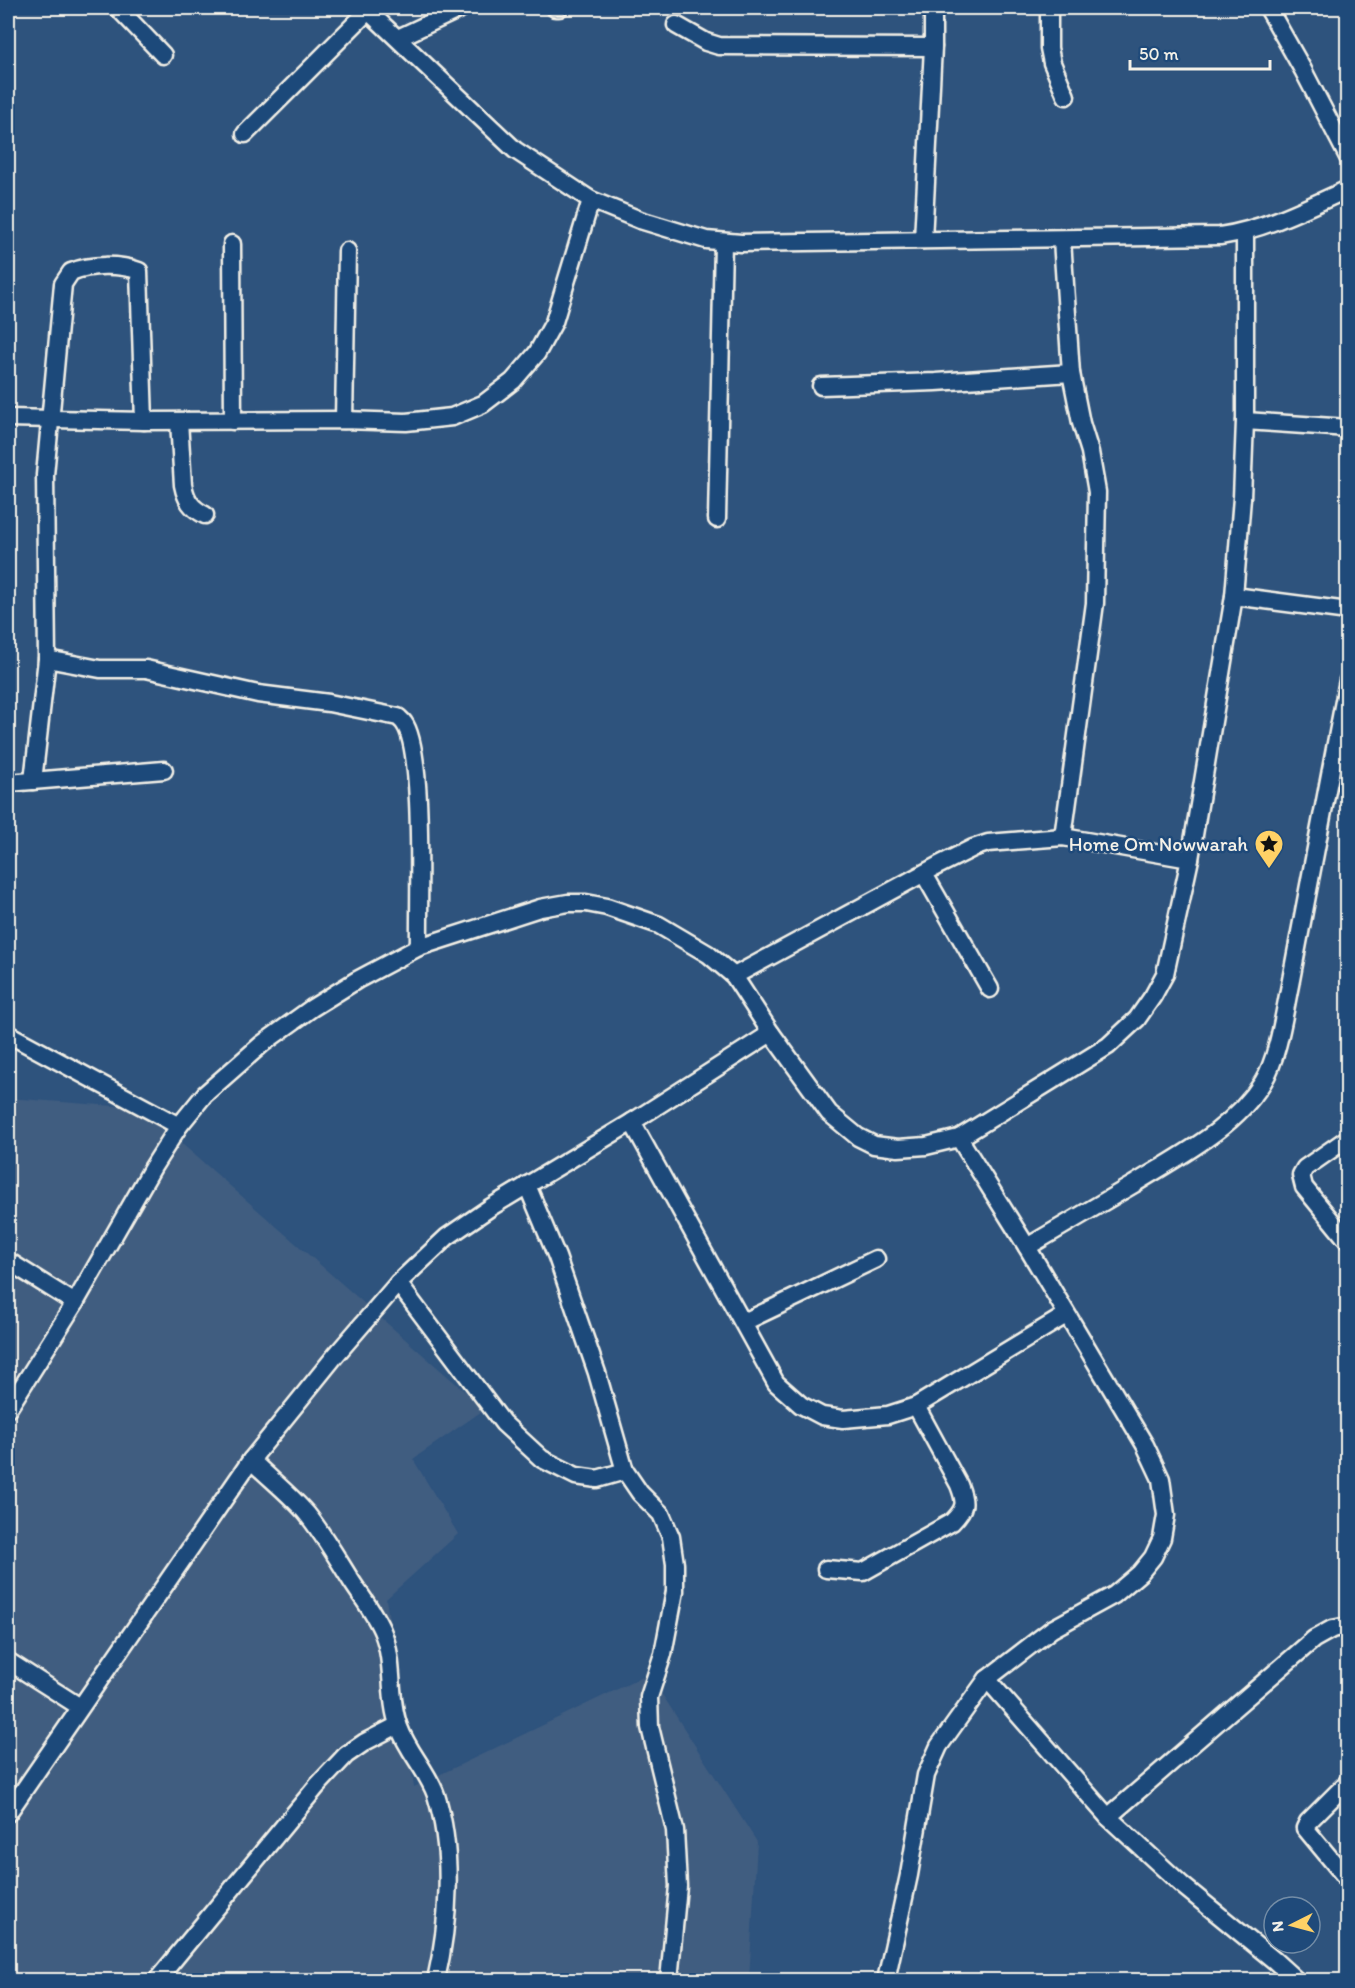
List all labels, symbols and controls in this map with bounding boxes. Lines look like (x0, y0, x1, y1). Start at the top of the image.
scale bar (1130, 33, 1270, 71)
text: 50 m (1139, 43, 1179, 65)
place icon: Home Om Nowwarah (1253, 828, 1285, 870)
place label: Home Om Nowwarah (1069, 832, 1248, 856)
north arrow (1262, 1895, 1322, 1955)
text: N (1268, 1920, 1288, 1933)

